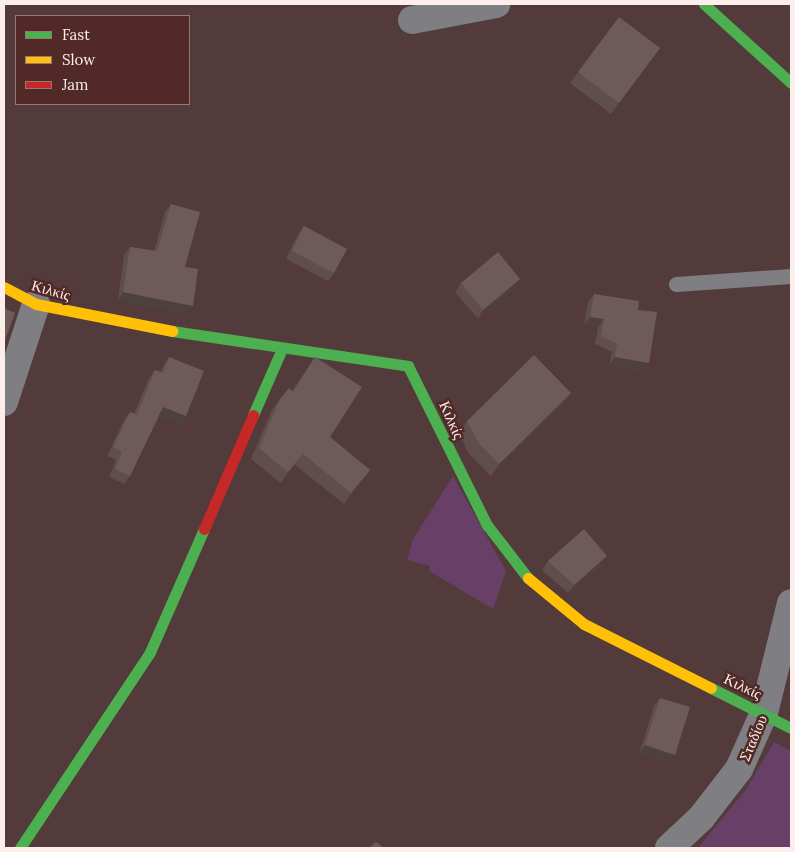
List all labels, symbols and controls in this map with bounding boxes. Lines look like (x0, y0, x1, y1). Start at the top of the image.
legend (15, 15, 190, 105)
text: Fast (62, 25, 90, 44)
text: Slow (62, 50, 95, 69)
text: Jam (62, 75, 89, 94)
street label: Κιλκίς (30, 276, 72, 304)
street label: Κιλκίς (436, 398, 468, 442)
street label: Κιλκίς (721, 669, 765, 703)
street label: Σταδίου (735, 712, 771, 764)

